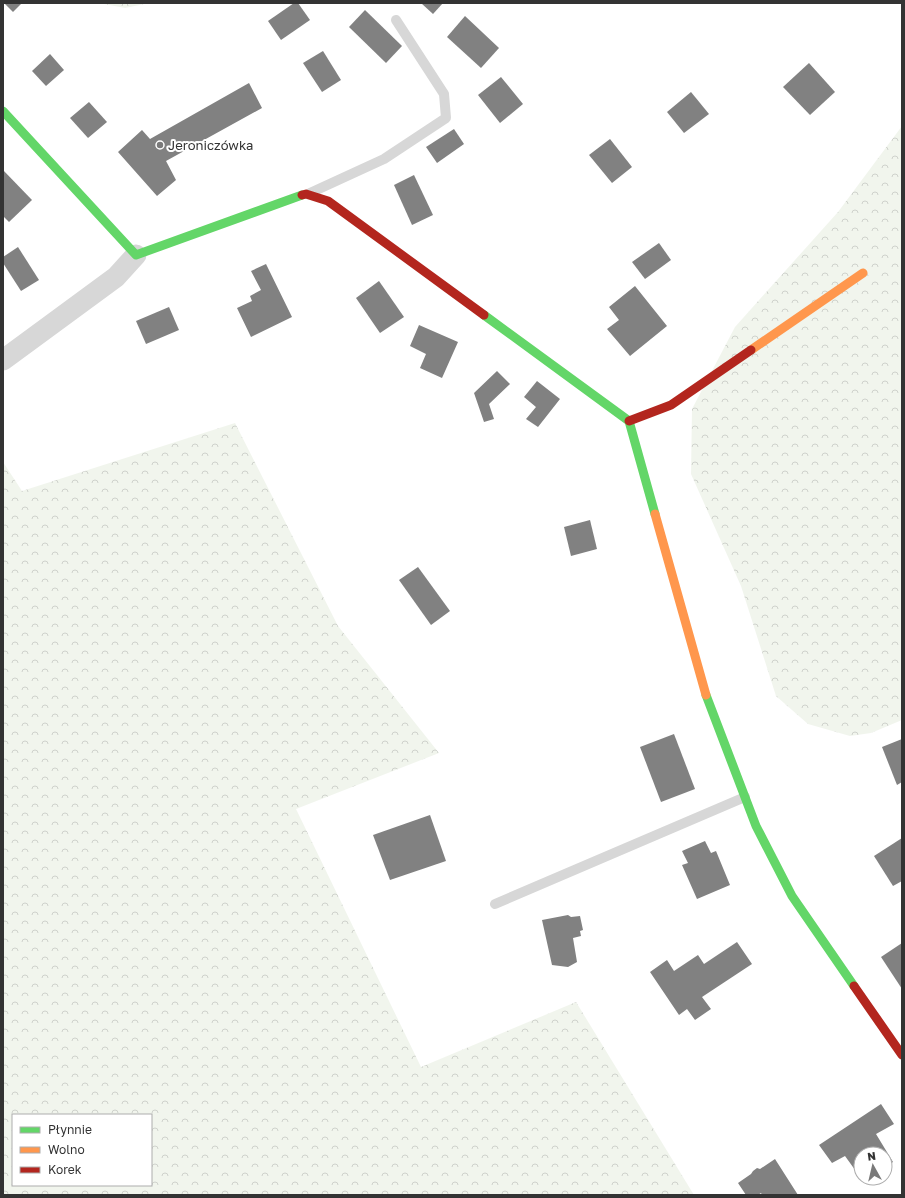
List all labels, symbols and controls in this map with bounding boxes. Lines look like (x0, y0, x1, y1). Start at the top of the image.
place label: Jeroniczówka (168, 137, 253, 153)
marker: Jeroniczówka (155, 140, 165, 150)
legend (12, 1114, 152, 1186)
text: Płynnie (48, 1122, 92, 1137)
text: Wolno (48, 1142, 85, 1157)
north arrow (853, 1146, 893, 1186)
text: N (866, 1149, 877, 1163)
text: Korek (48, 1162, 82, 1177)

